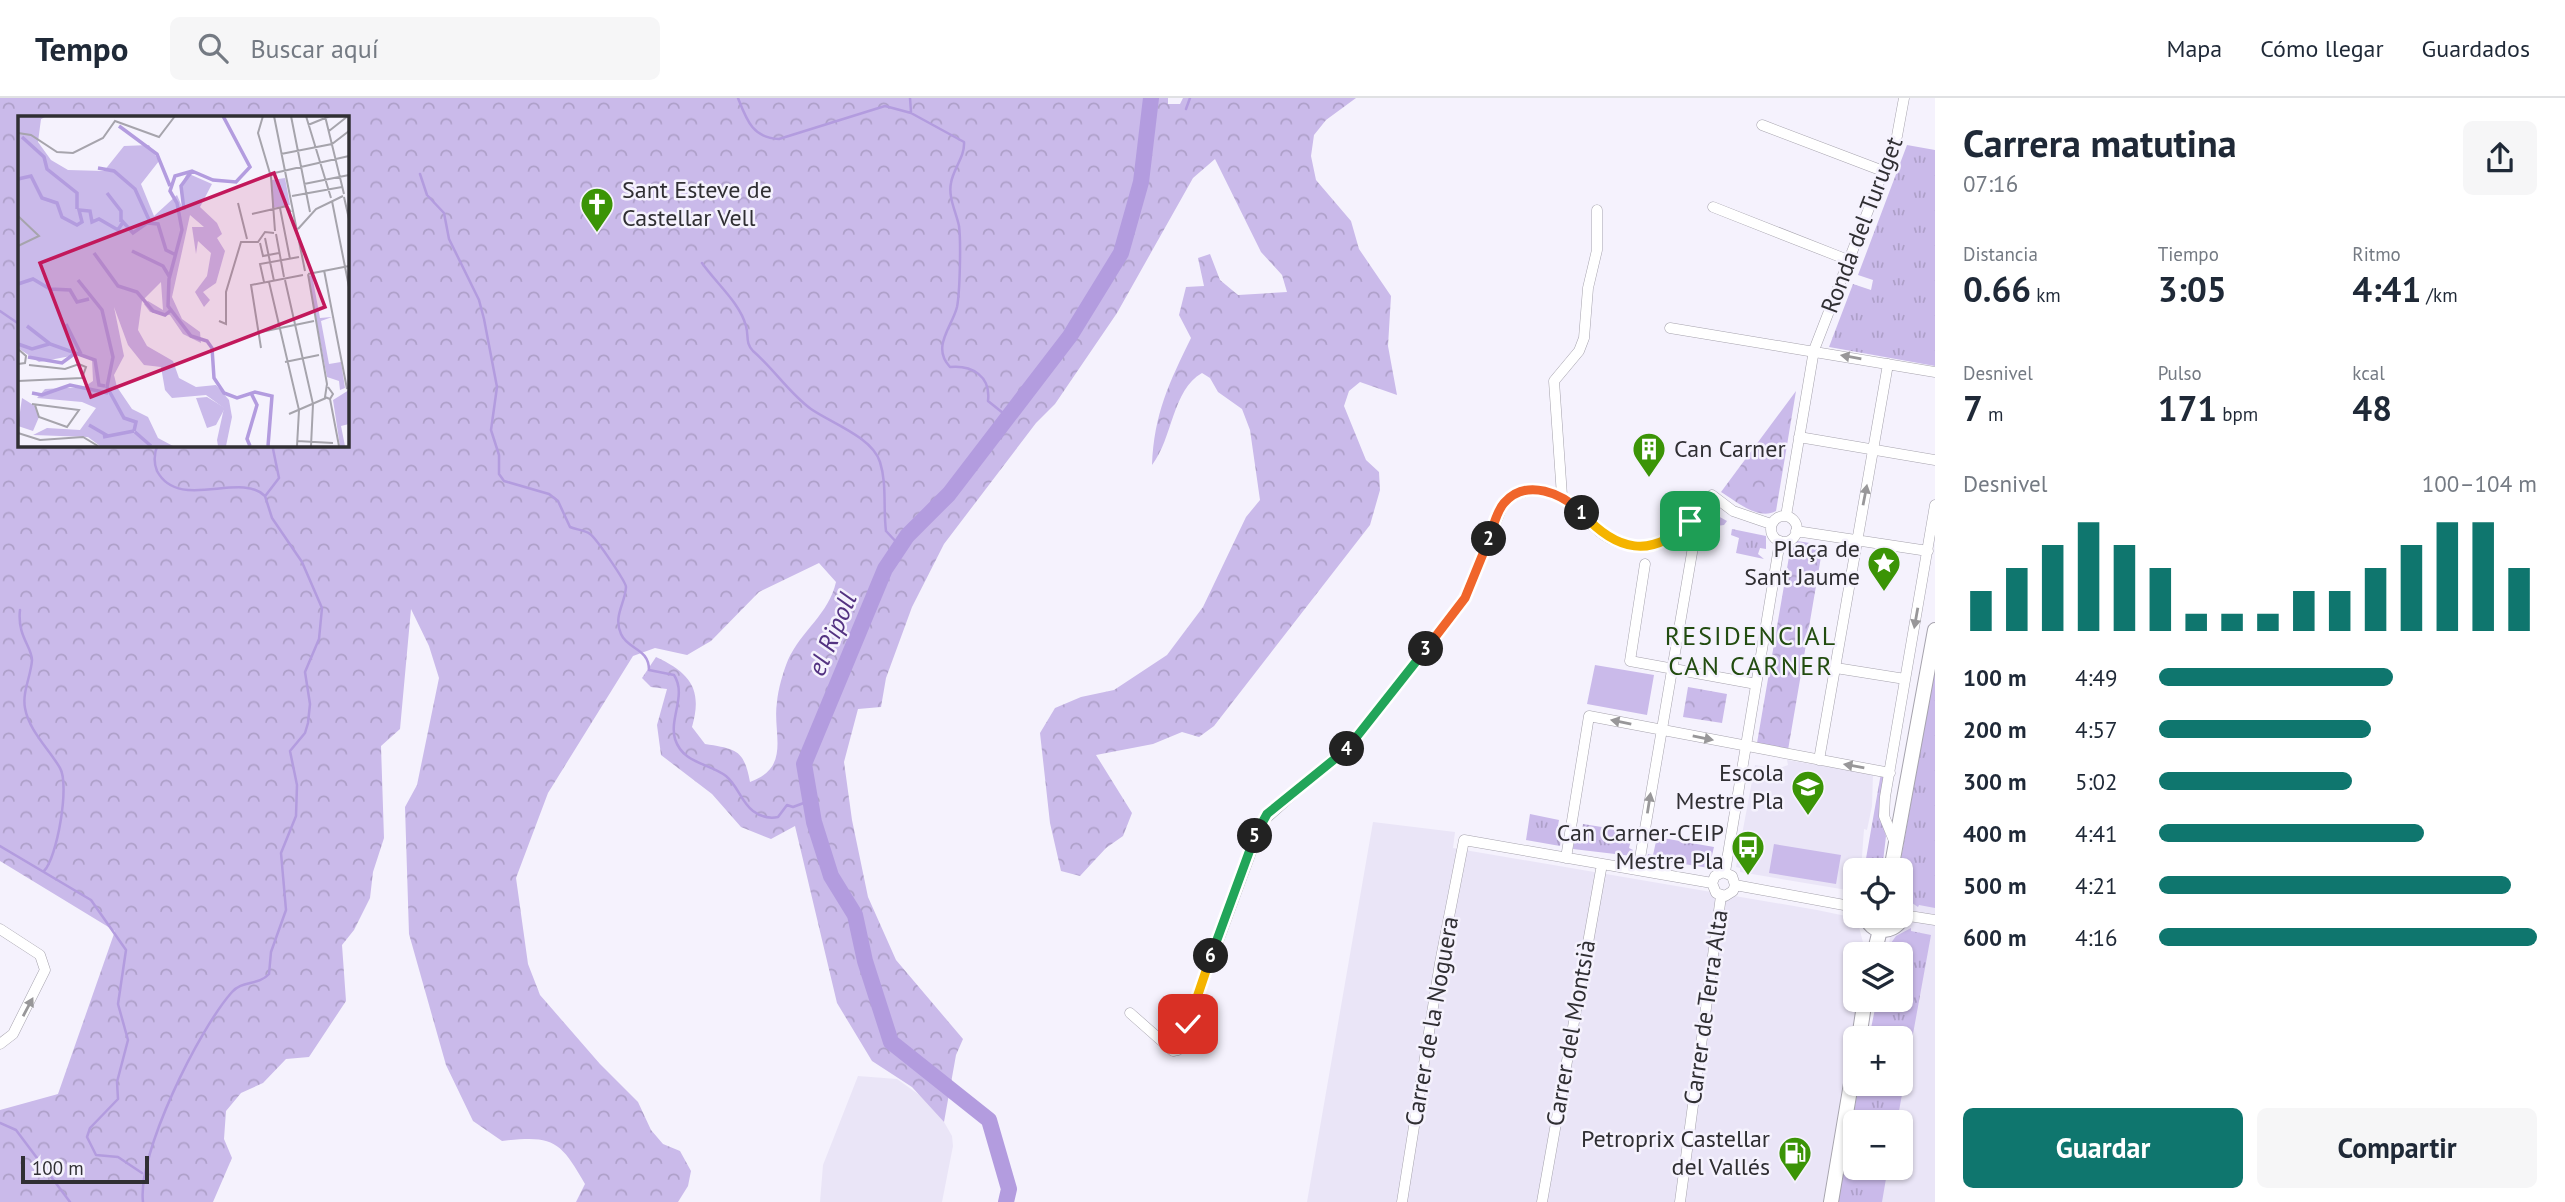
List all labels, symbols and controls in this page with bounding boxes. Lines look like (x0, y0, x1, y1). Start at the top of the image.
search box (170, 17, 660, 80)
text: Tempo (35, 27, 128, 70)
icon: search (194, 29, 232, 67)
text: Buscar aquí (250, 32, 379, 65)
text: Mapa (2166, 33, 2222, 64)
text: Cómo llegar (2260, 33, 2384, 64)
text: Guardados (2422, 33, 2530, 64)
inset map (18, 116, 348, 446)
text: Carrera matutina (1963, 118, 2237, 167)
button: share (2463, 121, 2537, 195)
street label: Ronda del Turuget (1814, 132, 1909, 317)
text: 07:16 (1963, 169, 2018, 198)
place label: Sant Esteve de Castellar Vell (622, 174, 772, 233)
church icon: Sant Esteve de Castellar Vell (578, 185, 616, 234)
text: Distancia (1963, 242, 2038, 266)
text: Tiempo (2158, 242, 2219, 266)
text: Ritmo (2352, 242, 2401, 266)
text: 0.66 (1963, 266, 2031, 312)
text: 3:05 (2158, 266, 2227, 312)
text: 4:41 (2352, 266, 2421, 312)
text: km (2031, 283, 2061, 307)
text: /km (2421, 283, 2458, 307)
one-way arrow (1840, 351, 1862, 362)
text: Desnivel (1963, 361, 2033, 385)
text: Pulso (2158, 361, 2202, 385)
text: kcal (2352, 361, 2385, 385)
text: 7 (1963, 385, 1983, 431)
text: 171 (2158, 385, 2217, 431)
text: 48 (2352, 385, 2392, 431)
text: m (1983, 402, 2003, 426)
text: bpm (2217, 402, 2258, 426)
building icon: Can Carner (1630, 430, 1668, 479)
place label: Can Carner (1674, 433, 1786, 464)
text: Desnivel (1963, 469, 2047, 498)
text: 100–104 m (2422, 469, 2537, 498)
one-way arrow (1860, 484, 1871, 506)
pin (1660, 491, 1720, 551)
pin: 1 (1564, 496, 1600, 530)
text: 1 (1576, 500, 1587, 524)
icon: arrive (1671, 502, 1709, 540)
pin: 2 (1472, 522, 1506, 556)
text: 2 (1483, 526, 1494, 550)
place label: Plaça de Sant Jaume (1744, 533, 1860, 592)
place icon: Plaça de Sant Jaume (1865, 544, 1903, 593)
water label: el Ripoll (799, 587, 864, 680)
one-way arrow (1910, 607, 1921, 629)
district label: RESIDENCIAL CAN CARNER (1665, 619, 1837, 682)
pin: 3 (1408, 632, 1444, 666)
text: 3 (1420, 636, 1431, 660)
text: 100 m (1963, 663, 2026, 692)
text: 4:49 (2075, 663, 2118, 692)
text: 200 m (1963, 715, 2026, 744)
text: 4:57 (2075, 715, 2118, 744)
one-way arrow (1610, 716, 1632, 727)
pin: 4 (1330, 732, 1364, 766)
one-way arrow (1692, 733, 1714, 744)
text: 4 (1341, 736, 1352, 760)
place label: Escola Mestre Pla (1675, 757, 1784, 816)
one-way arrow (1843, 761, 1865, 772)
text: 300 m (1963, 767, 2026, 796)
text: 5:02 (2075, 767, 2118, 796)
school or university icon: Escola Mestre Pla (1789, 768, 1827, 817)
one-way arrow (1644, 791, 1655, 813)
place label: Can Carner-CEIP Mestre Pla (1557, 817, 1724, 876)
pin: 5 (1238, 818, 1272, 854)
text: 400 m (1963, 819, 2026, 848)
text: 4:41 (2075, 819, 2118, 848)
text: 5 (1249, 823, 1260, 847)
bus stop icon: Can Carner-CEIP Mestre Pla (1729, 828, 1767, 877)
map controls (1843, 858, 1913, 1180)
button: locate (1843, 858, 1913, 928)
text: 500 m (1963, 871, 2026, 900)
text: 4:21 (2075, 871, 2118, 900)
street label: Carrer de Terra Alta (1676, 908, 1735, 1106)
street label: Carrer de la Noguera (1398, 914, 1465, 1128)
text: 600 m (1963, 923, 2026, 952)
text: 4:16 (2075, 923, 2118, 952)
street label: Carrer del Montsià (1539, 937, 1602, 1128)
pin: 6 (1194, 938, 1228, 974)
button: layers (1843, 942, 1913, 1012)
text: 6 (1205, 943, 1216, 967)
pin (1158, 994, 1218, 1054)
one-way arrow (22, 997, 34, 1017)
icon: check (1169, 1005, 1207, 1043)
button: + (1843, 1026, 1913, 1096)
button: Guardar (1963, 1108, 2243, 1188)
button: Compartir (2257, 1108, 2537, 1188)
button: − (1843, 1110, 1913, 1180)
place label: Petroprix Castellar del Vallés (1581, 1123, 1770, 1182)
fuel station icon: Petroprix Castellar del Vallés (1776, 1134, 1814, 1183)
scale bar (21, 1153, 149, 1185)
text: 100 m (32, 1156, 84, 1180)

